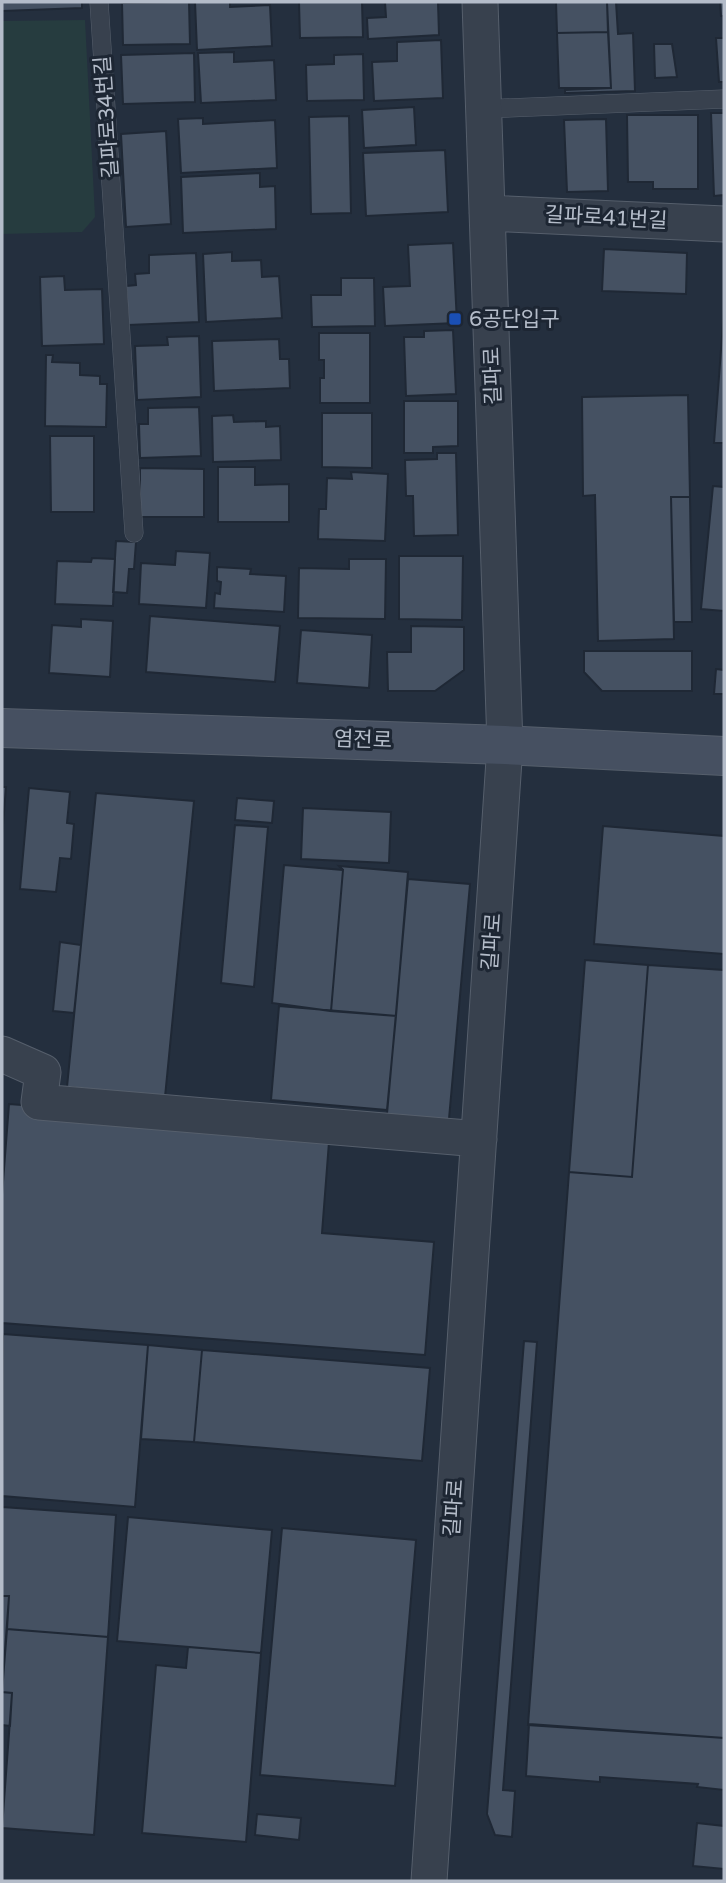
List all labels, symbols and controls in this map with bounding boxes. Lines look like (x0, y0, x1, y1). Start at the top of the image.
street label: 길파로34번길 (90, 55, 124, 179)
street label: 길파로41번길 (544, 202, 668, 234)
place label: 6공단입구 (469, 307, 559, 332)
marker: 6공단입구 (447, 311, 463, 327)
street label: 길파로 (479, 347, 507, 405)
street label: 염전로 (334, 726, 392, 754)
street label: 길파로 (478, 912, 506, 972)
street label: 길파로 (440, 1478, 468, 1538)

